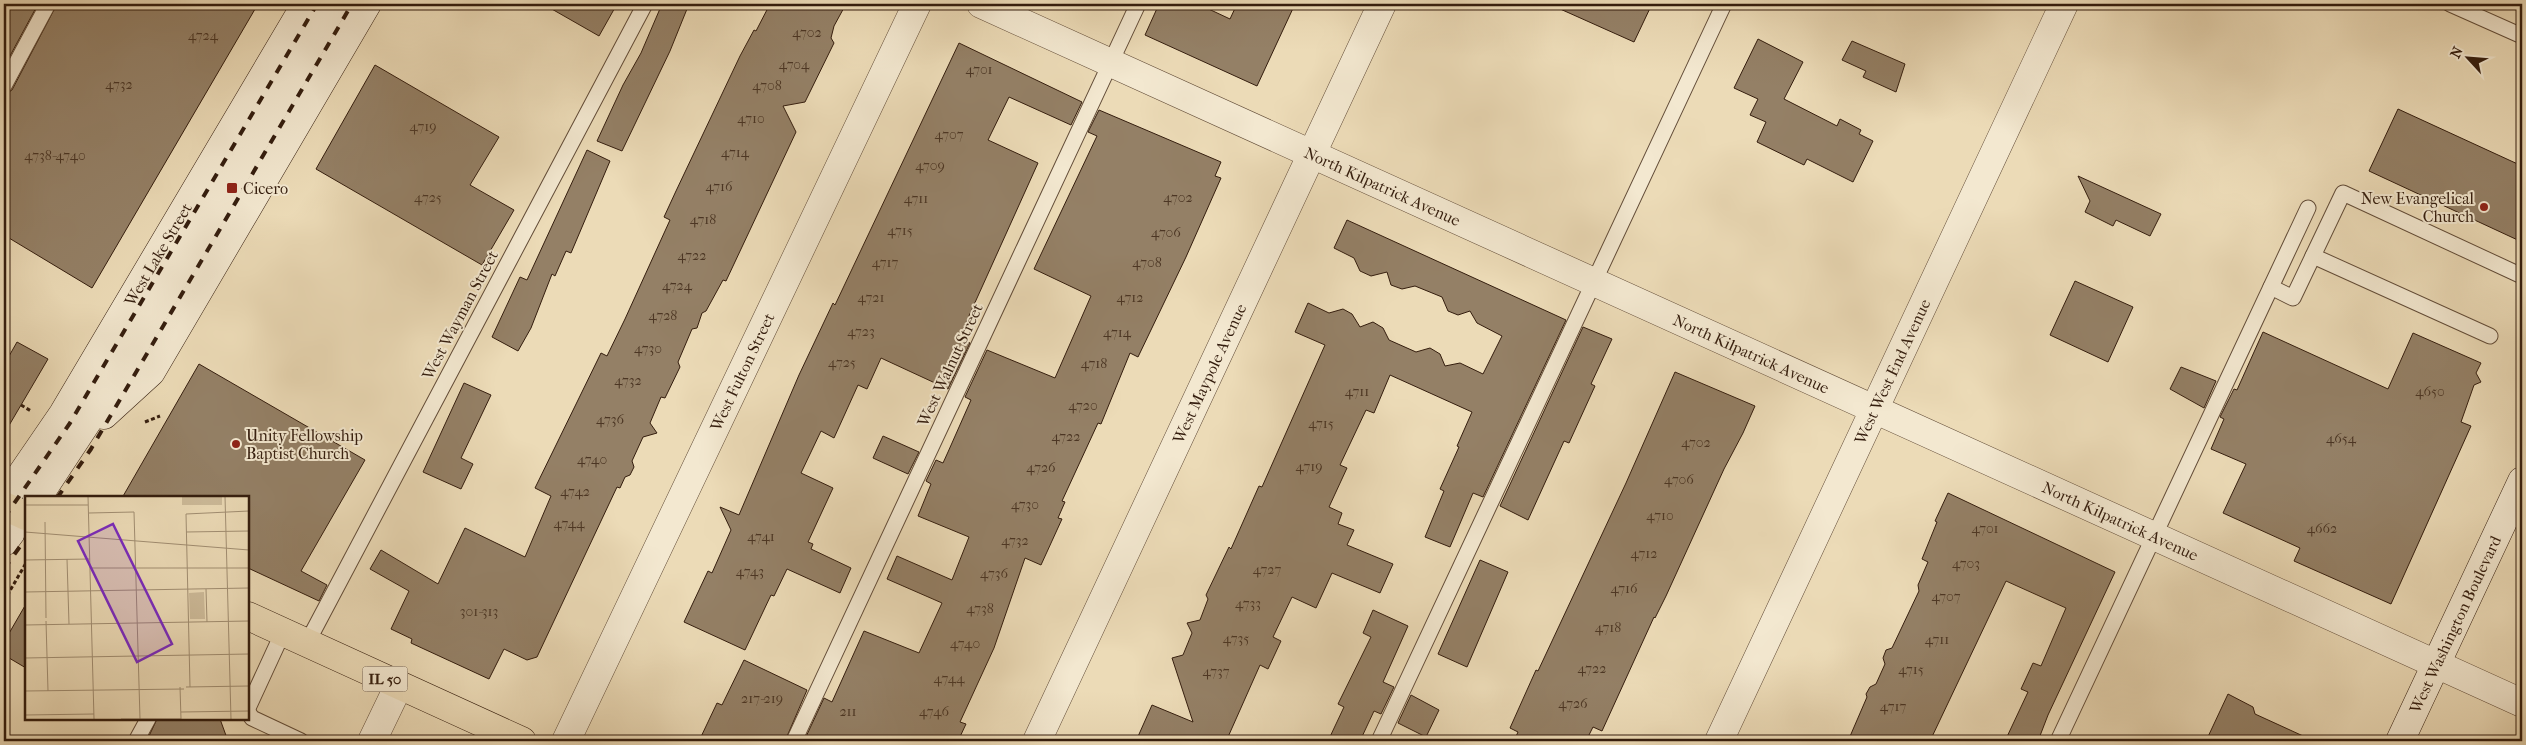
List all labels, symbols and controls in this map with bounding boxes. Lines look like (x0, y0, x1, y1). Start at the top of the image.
house number: 4702 (792, 24, 822, 41)
house number: 4724 (188, 27, 219, 44)
north arrow (2444, 32, 2494, 82)
text: N (2447, 44, 2467, 61)
house number: 4704 (779, 56, 810, 73)
house number: 4701 (965, 61, 993, 78)
house number: 4732 (105, 76, 133, 93)
house number: 4708 (752, 77, 782, 94)
house number: 4710 (737, 110, 765, 127)
house number: 4719 (410, 118, 436, 135)
house number: 4707 (934, 126, 964, 143)
street label: North Kilpatrick Avenue (1302, 143, 1464, 230)
house number: 4714 (721, 144, 750, 161)
house number: 4738-4740 (24, 147, 86, 164)
house number: 4709 (915, 157, 945, 174)
house number: 4716 (705, 178, 733, 195)
place label: Cicero (243, 179, 288, 198)
marker: Cicero (225, 181, 239, 195)
house number: 4725 (414, 189, 442, 206)
house number: 4702 (1163, 189, 1193, 206)
place label: New Evangelical Church (2361, 189, 2475, 226)
house number: 4711 (904, 190, 928, 207)
street label: West Lake Street (119, 199, 196, 310)
marker: New Evangelical Church (2478, 201, 2490, 213)
house number: 4718 (690, 211, 716, 228)
house number: 4715 (887, 222, 913, 239)
house number: 4706 (1151, 224, 1181, 241)
street label: West Wayman Street (417, 247, 502, 384)
house number: 4722 (678, 247, 706, 264)
house number: 4717 (872, 254, 898, 271)
house number: 4708 (1132, 254, 1162, 271)
house number: 4724 (662, 277, 693, 294)
house number: 4721 (858, 289, 884, 306)
house number: 4712 (1117, 289, 1143, 306)
street label: West West End Avenue (1849, 296, 1934, 448)
street label: West Walnut Street (913, 300, 987, 430)
street label: West Maypole Avenue (1168, 300, 1250, 447)
house number: 4728 (649, 307, 677, 324)
street label: West Fulton Street (705, 309, 778, 435)
street label: North Kilpatrick Avenue (1670, 310, 1833, 397)
house number: 4723 (847, 323, 875, 340)
house number: 4714 (1103, 324, 1132, 341)
house number: 4730 (634, 340, 662, 357)
house number: 4725 (828, 354, 856, 371)
house number: 4718 (1081, 355, 1107, 372)
house number: 4732 (614, 372, 642, 389)
house number: 4711 (1345, 383, 1369, 400)
house number: 4650 (2415, 383, 2445, 400)
house number: 4720 (1068, 397, 1098, 414)
house number: 4736 (596, 411, 624, 428)
house number: 4715 (1308, 415, 1334, 432)
place label: Unity Fellowship Baptist Church (246, 426, 363, 463)
house number: 4722 (1052, 428, 1080, 445)
house number: 4654 (2326, 430, 2357, 447)
house number: 4702 (1681, 434, 1711, 451)
marker: Unity Fellowship Baptist Church (230, 438, 242, 450)
house number: 4740 (577, 451, 607, 468)
house number: 4719 (1296, 458, 1322, 475)
house number: 4726 (1026, 459, 1056, 476)
house number: 4706 (1664, 471, 1694, 488)
street label: North Kilpatrick Avenue (2039, 477, 2201, 564)
house number: 4742 (560, 483, 590, 500)
inset map (25, 496, 249, 720)
house number: 4730 (1011, 496, 1039, 513)
house number: 4710 (1646, 507, 1674, 524)
house number: 4744 (554, 515, 585, 532)
house number: 4701 (1971, 520, 1999, 537)
house number: 4662 (2307, 520, 2337, 537)
house number: 4741 (747, 528, 775, 545)
house number: 4732 (1001, 532, 1029, 549)
street label: West Washington Boulevard (2405, 532, 2505, 717)
house number: 4712 (1631, 545, 1657, 562)
house number: 4703 (1952, 555, 1980, 572)
house number: 4727 (1253, 561, 1282, 578)
house number: 4743 (736, 563, 764, 580)
house number: 4736 (980, 565, 1008, 582)
house number: 4716 (1610, 580, 1638, 597)
house number: 4707 (1931, 588, 1961, 605)
house number: 4733 (1235, 595, 1261, 612)
house number: 4738 (966, 600, 994, 617)
house number: 301-313 (460, 603, 498, 620)
house number: 4718 (1595, 619, 1621, 636)
house number: 4735 (1223, 630, 1249, 647)
house number: 4711 (1925, 631, 1949, 648)
house number: 4740 (950, 635, 980, 652)
house number: 4722 (1578, 660, 1606, 677)
house number: 4715 (1898, 661, 1924, 678)
house number: 4737 (1202, 663, 1230, 680)
road number: IL 50 (362, 666, 408, 692)
house number: 4744 (934, 670, 965, 687)
house number: 217-219 (741, 690, 783, 707)
house number: 4726 (1558, 695, 1588, 712)
house number: 4717 (1880, 698, 1906, 715)
house number: 211 (839, 703, 857, 720)
house number: 4746 (919, 703, 949, 720)

